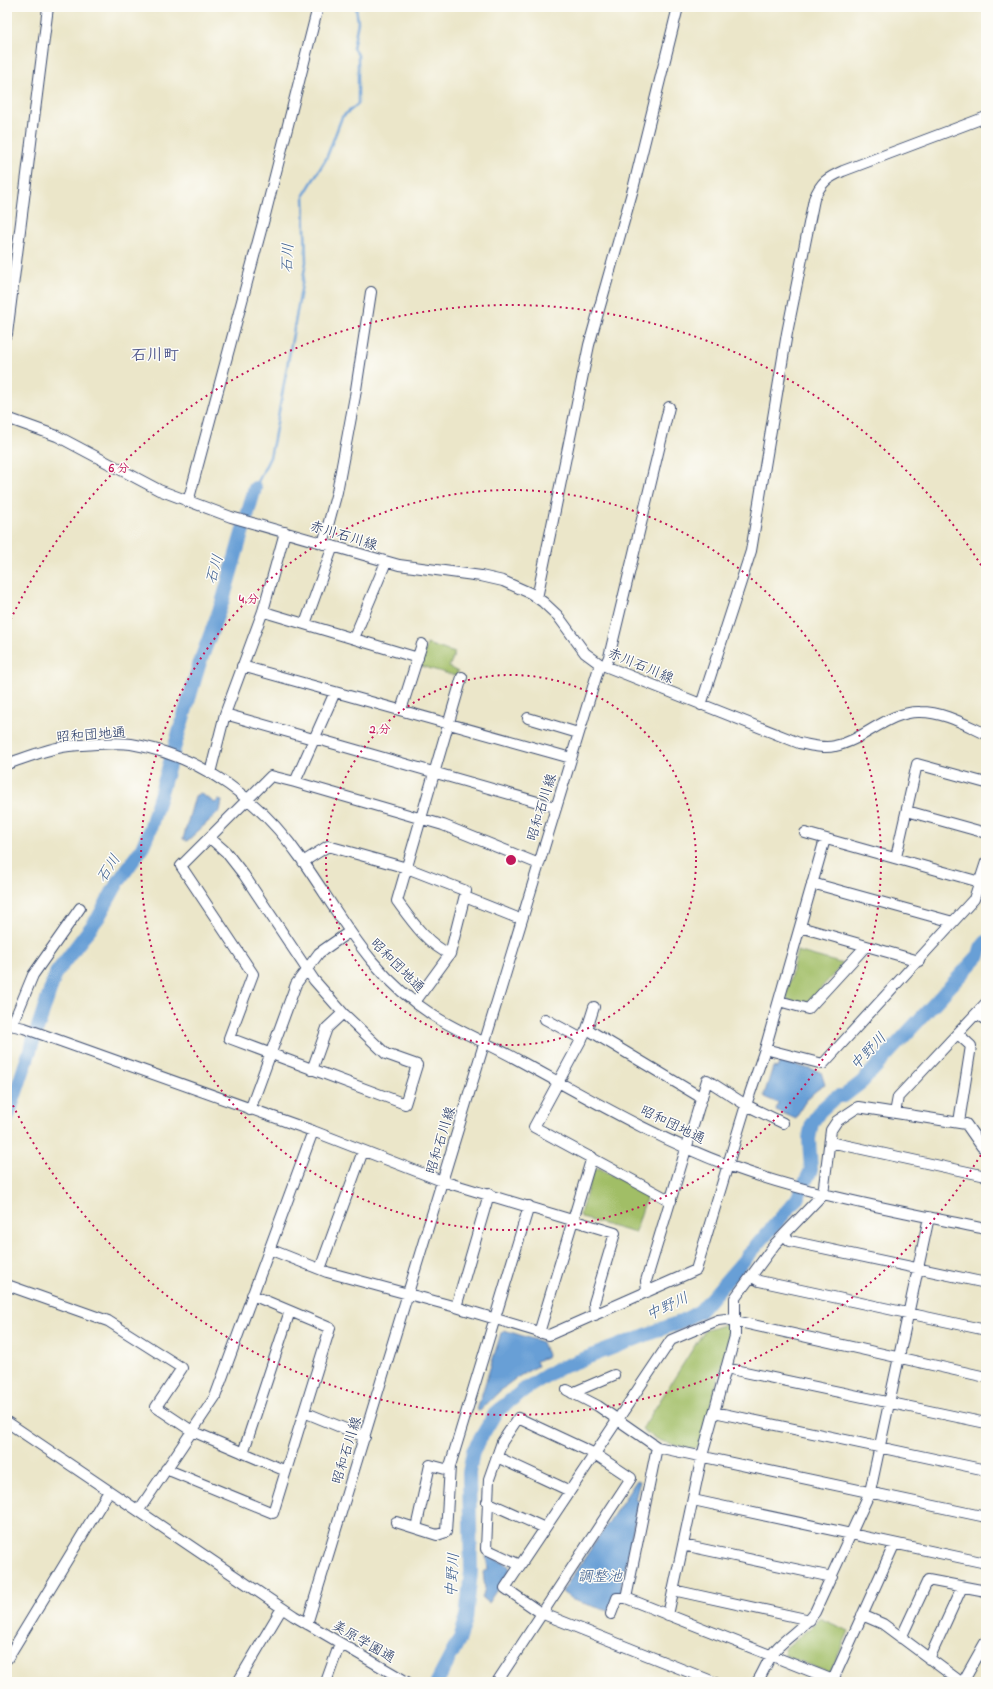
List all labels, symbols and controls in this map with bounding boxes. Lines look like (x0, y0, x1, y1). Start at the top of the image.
water label: 石川 (276, 242, 300, 274)
district label: 石川町 (131, 344, 179, 368)
text: 6 分 (108, 460, 129, 478)
street label: 赤川石川線 (307, 516, 380, 557)
water label: 石川 (200, 552, 230, 587)
text: 4 分 (238, 591, 259, 609)
street label: 赤川石川線 (604, 643, 677, 690)
text: 2 分 (369, 721, 390, 739)
street label: 昭和団地通 (55, 723, 127, 748)
street label: 昭和石川線 (522, 771, 563, 844)
water label: 石川 (91, 850, 126, 887)
centre of rings (504, 853, 518, 867)
street label: 昭和団地通 (365, 934, 429, 998)
water label: 中野川 (845, 1028, 892, 1076)
street label: 昭和団地通 (636, 1101, 708, 1150)
street label: 昭和石川線 (421, 1104, 462, 1177)
water label: 中野川 (642, 1287, 692, 1326)
street label: 昭和石川線 (327, 1414, 368, 1487)
water label: 中野川 (441, 1552, 465, 1598)
water label: 調整池 (577, 1566, 623, 1588)
street label: 美原学園通 (328, 1616, 399, 1669)

